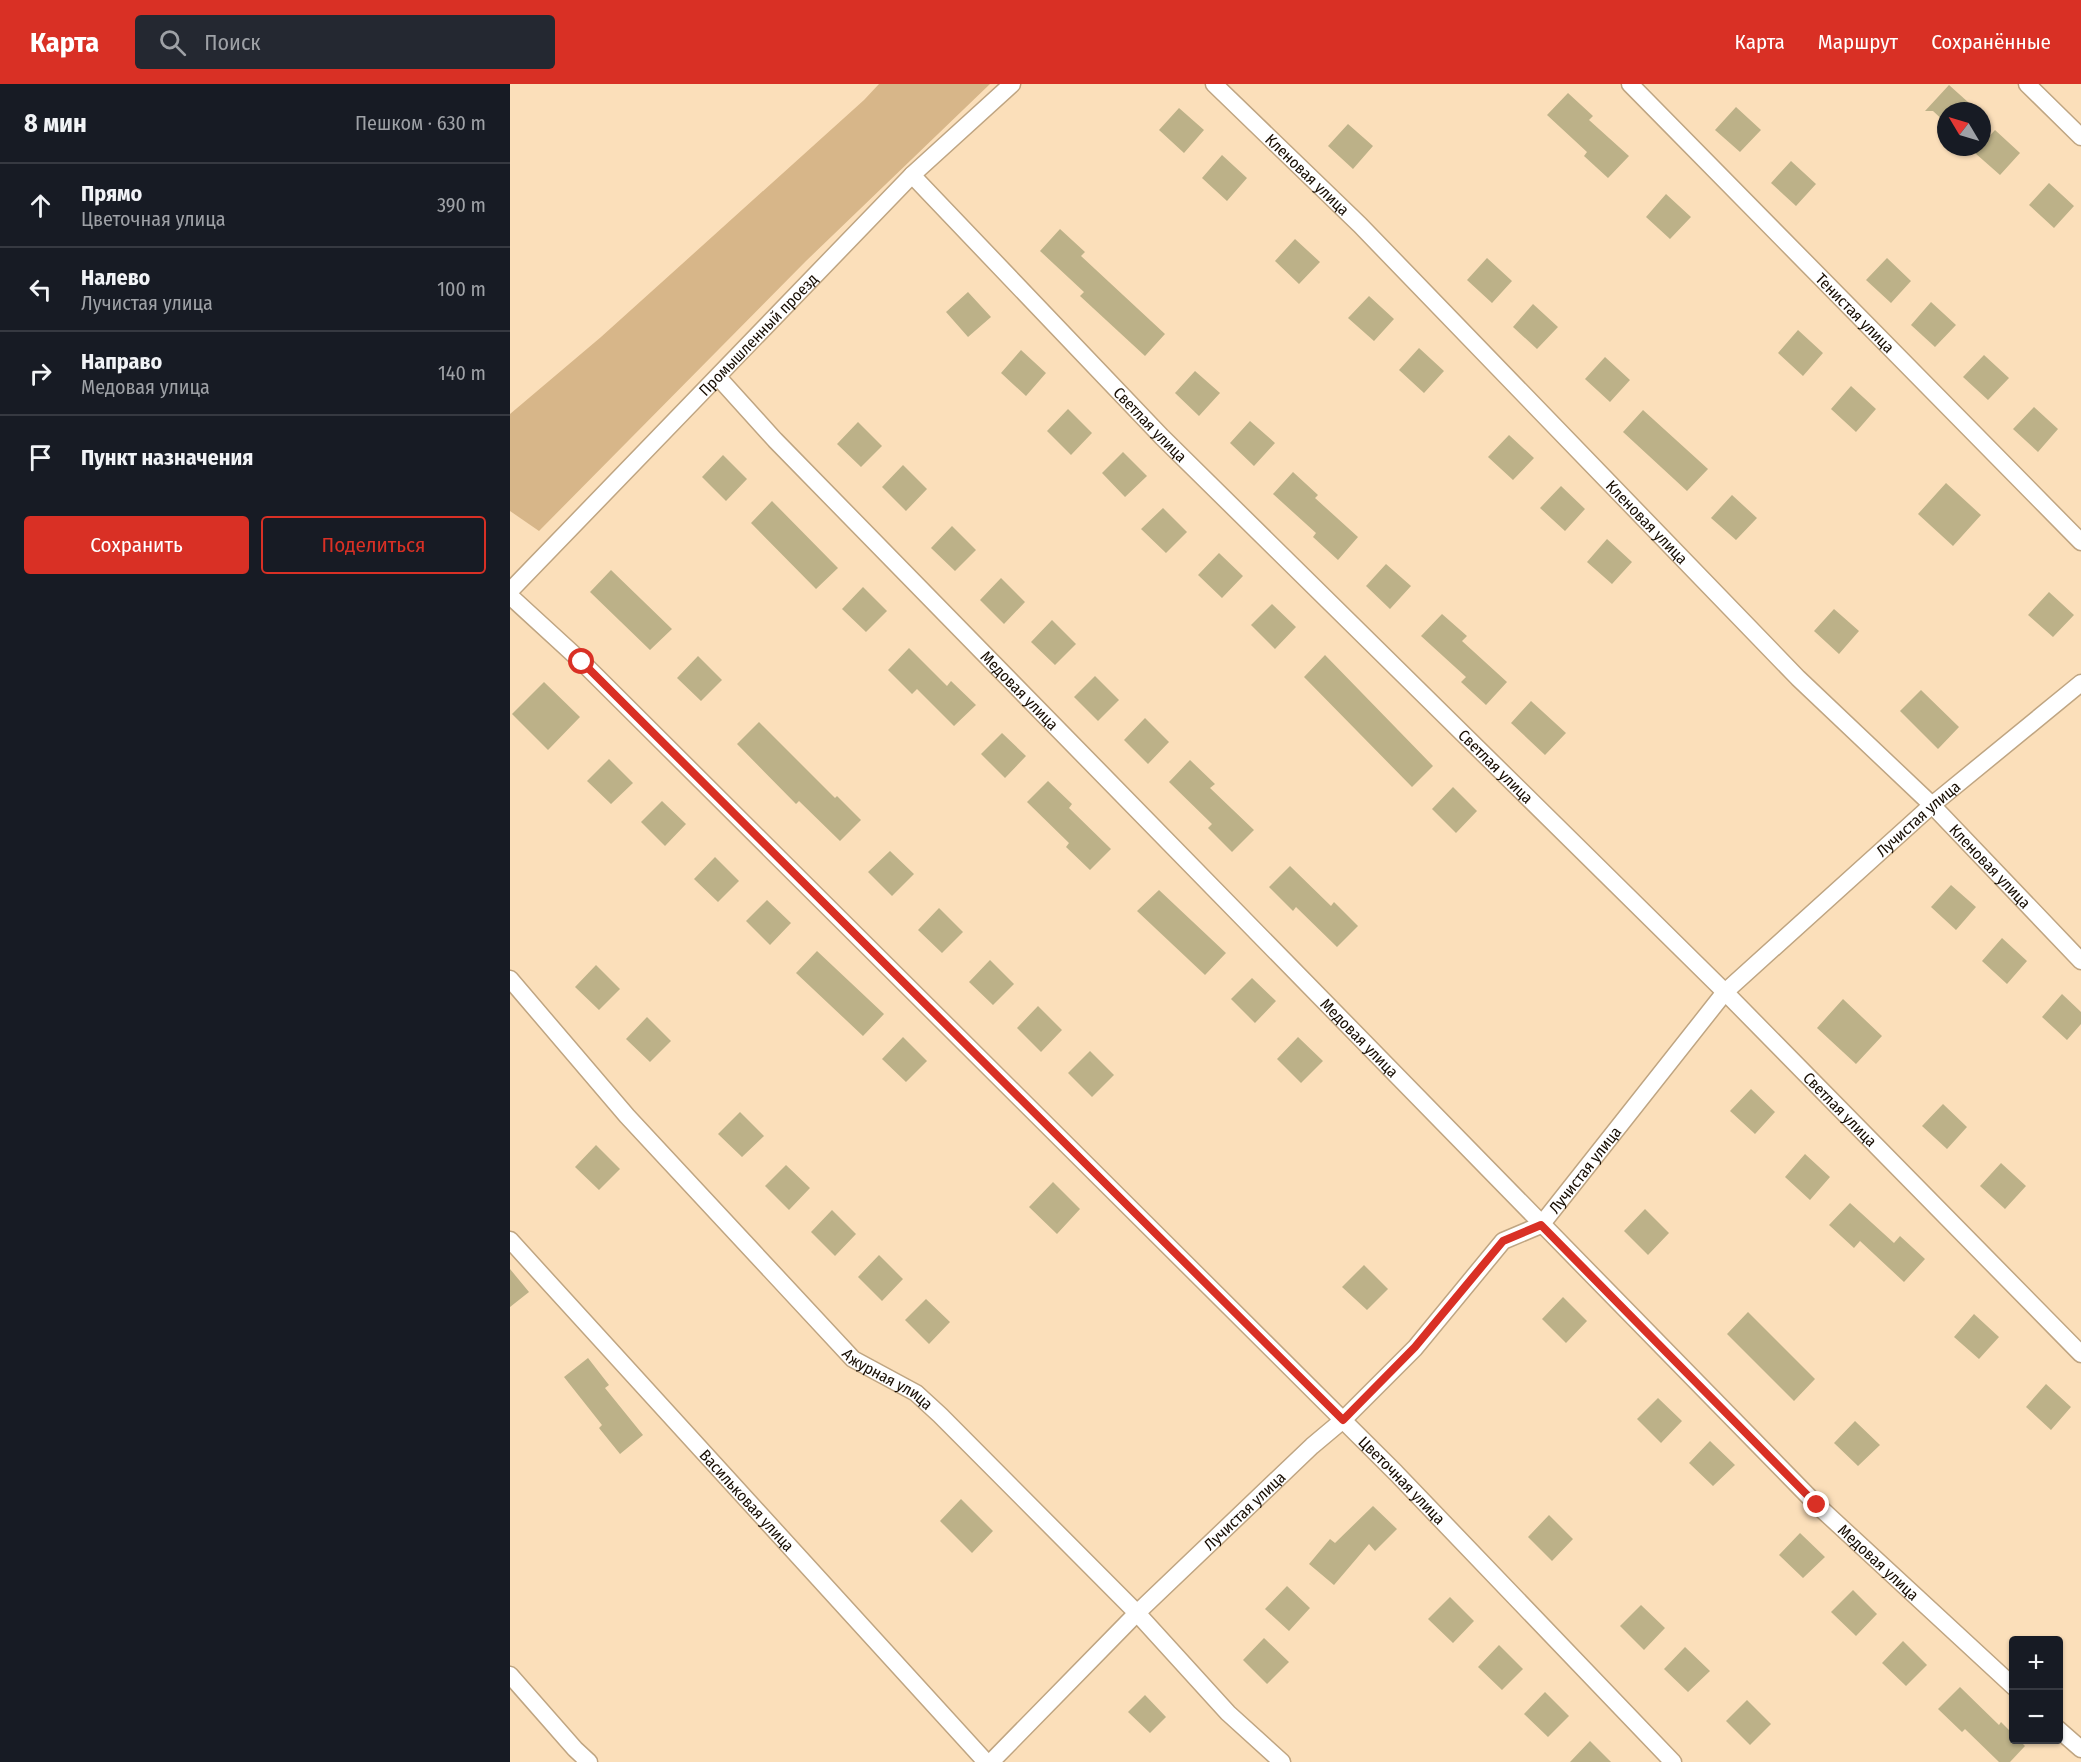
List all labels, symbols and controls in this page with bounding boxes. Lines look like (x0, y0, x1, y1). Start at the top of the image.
search box (135, 15, 555, 69)
text: Карта (30, 26, 99, 59)
icon: search (156, 26, 189, 59)
text: Поиск (204, 29, 261, 56)
text: Карта (1735, 29, 1785, 55)
text: Маршрут (1818, 29, 1898, 55)
text: Сохранённые (1931, 29, 2051, 55)
north arrow (1937, 102, 1991, 156)
text: 8 мин (24, 108, 87, 139)
text: Пешком · 630 m (355, 111, 486, 135)
street label: Кленовая улица (1261, 130, 1353, 220)
text: Прямо (81, 180, 142, 207)
icon: ahead (24, 189, 57, 222)
text: 390 m (437, 193, 486, 217)
text: Цветочная улица (81, 207, 226, 231)
text: Налево (81, 264, 150, 291)
street label: Тенистая улица (1812, 269, 1898, 357)
street label: Промышленный проезд (695, 270, 822, 400)
icon: left (24, 273, 57, 306)
text: 100 m (437, 277, 486, 301)
text: Лучистая улица (81, 291, 213, 315)
text: Направо (81, 348, 162, 375)
icon: right (24, 357, 57, 390)
text: 140 m (438, 361, 486, 385)
text: Медовая улица (81, 375, 210, 399)
street label: Светлая улица (1109, 383, 1191, 466)
icon: arrive (24, 441, 57, 474)
text: Пункт назначения (81, 444, 253, 471)
street label: Кленовая улица (1602, 476, 1692, 568)
button: Сохранить (24, 516, 249, 574)
button: Поделиться (261, 516, 486, 574)
street label: Медовая улица (977, 647, 1062, 734)
route start (568, 648, 594, 674)
street label: Светлая улица (1454, 726, 1537, 807)
street label: Лучистая улица (1872, 777, 1964, 861)
street label: Кленовая улица (1945, 820, 2035, 912)
street label: Медовая улица (1316, 994, 1402, 1082)
street label: Светлая улица (1799, 1068, 1881, 1151)
street label: Лучистая улица (1545, 1123, 1625, 1217)
street label: Ажурная улица (838, 1345, 937, 1414)
street label: Цветочная улица (1354, 1432, 1449, 1529)
street label: Васильковая улица (696, 1446, 798, 1555)
street label: Лучистая улица (1200, 1468, 1290, 1554)
route end (1803, 1491, 1829, 1517)
street label: Медовая улица (1834, 1520, 1923, 1605)
map controls (2009, 1636, 2063, 1744)
button: + (2009, 1636, 2063, 1690)
button: − (2009, 1690, 2063, 1744)

